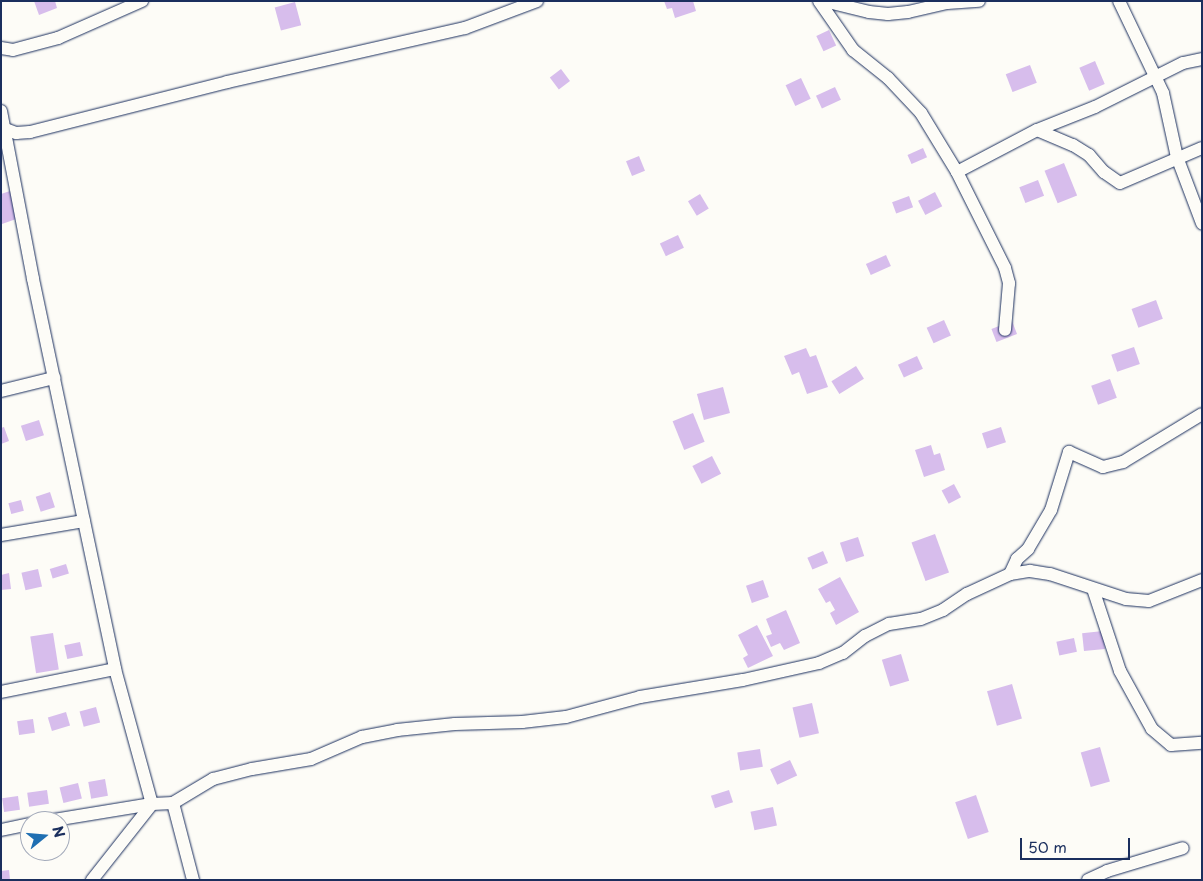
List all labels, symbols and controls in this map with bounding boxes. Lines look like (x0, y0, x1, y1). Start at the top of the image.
north arrow (20, 811, 70, 861)
text: N (47, 823, 71, 840)
scale bar (1023, 828, 1133, 860)
text: 50 m (1028, 835, 1067, 858)

